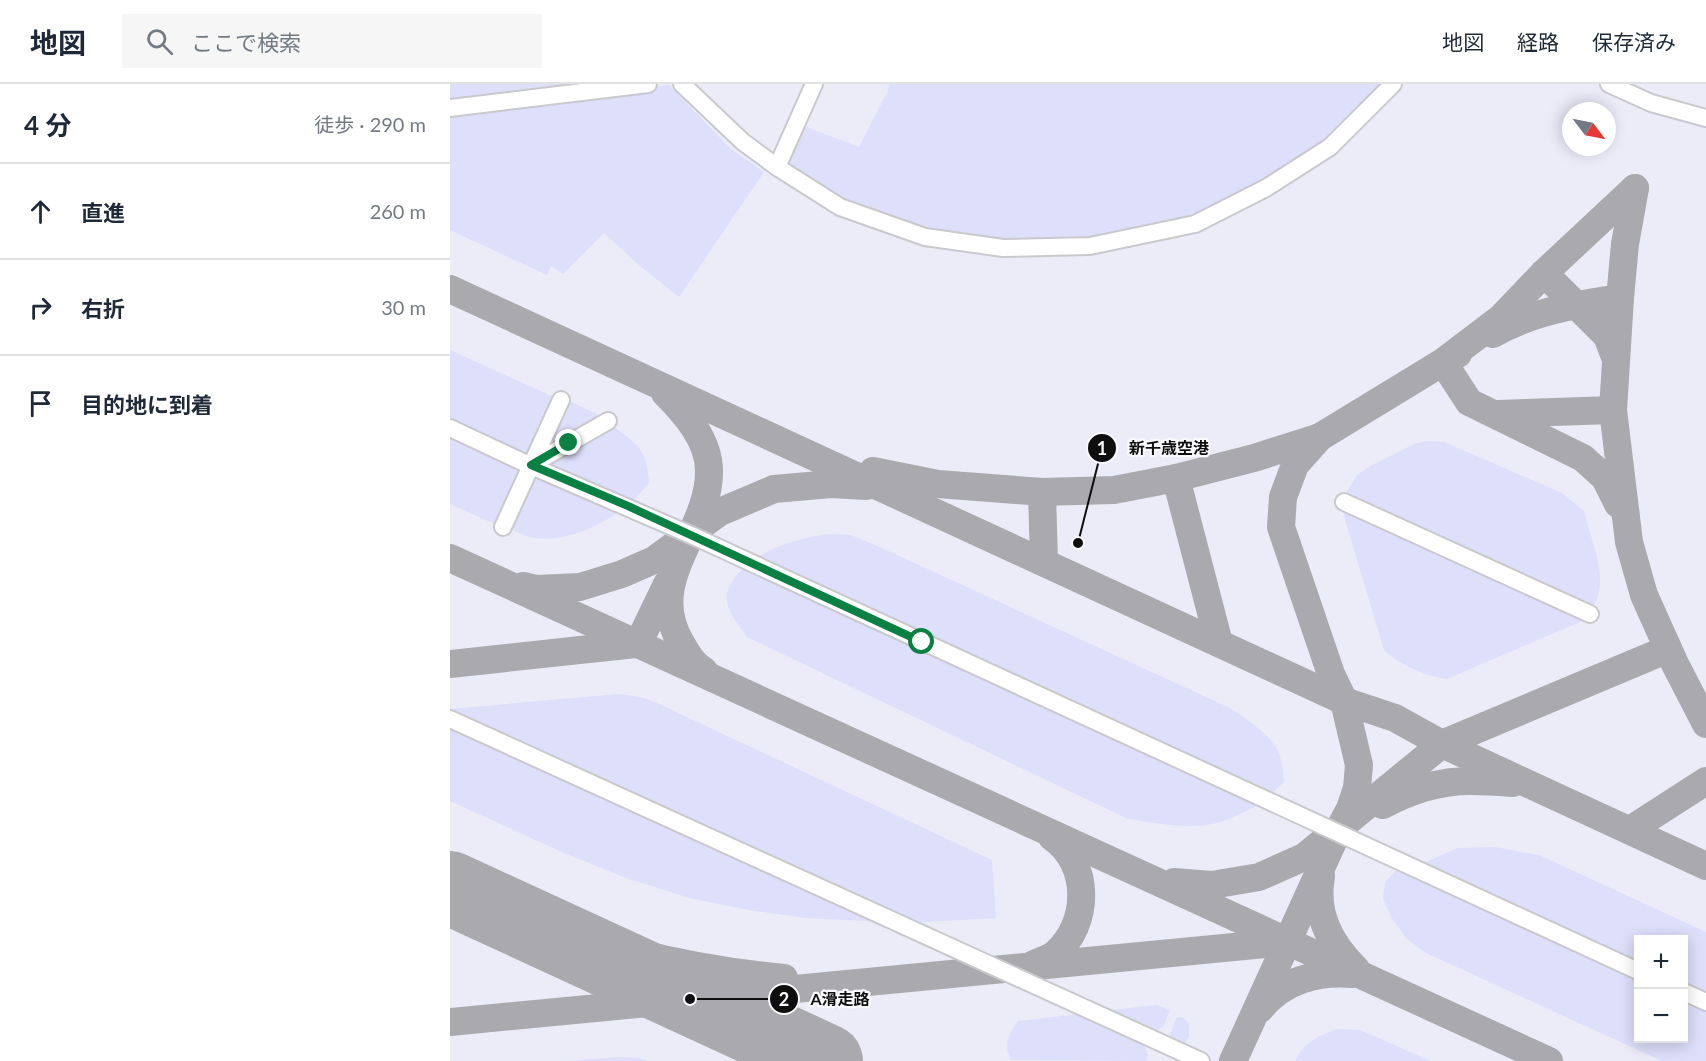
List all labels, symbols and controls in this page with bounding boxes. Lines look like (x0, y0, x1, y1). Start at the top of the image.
search box (122, 14, 542, 68)
text: 地図 (30, 25, 86, 59)
icon: search (143, 25, 176, 58)
text: ここで検索 (191, 29, 301, 56)
text: 地図 (1442, 29, 1484, 54)
text: 経路 (1517, 29, 1559, 54)
text: 保存済み (1592, 29, 1676, 54)
north arrow (1562, 102, 1616, 156)
text: 4 分 (24, 109, 71, 141)
text: 徒歩 · 290 m (314, 112, 426, 136)
icon: ahead (24, 195, 57, 228)
text: 直進 (81, 199, 125, 226)
text: 260 m (370, 199, 426, 223)
icon: right (24, 291, 57, 324)
text: 右折 (81, 295, 125, 322)
text: 30 m (381, 295, 426, 319)
icon: arrive (24, 387, 57, 420)
text: 目的地に到着 (81, 391, 213, 418)
route end (555, 429, 581, 455)
callout: 新千歳空港 (1087, 431, 1221, 465)
text: 1 (1097, 437, 1107, 459)
text: 新千歳空港 (1129, 438, 1209, 457)
route start (908, 628, 934, 654)
map controls (1634, 935, 1688, 1043)
button: + (1634, 935, 1688, 989)
callout: A滑走路 (769, 982, 882, 1016)
text: 2 (779, 988, 789, 1010)
text: A滑走路 (809, 989, 870, 1008)
button: − (1634, 989, 1688, 1043)

